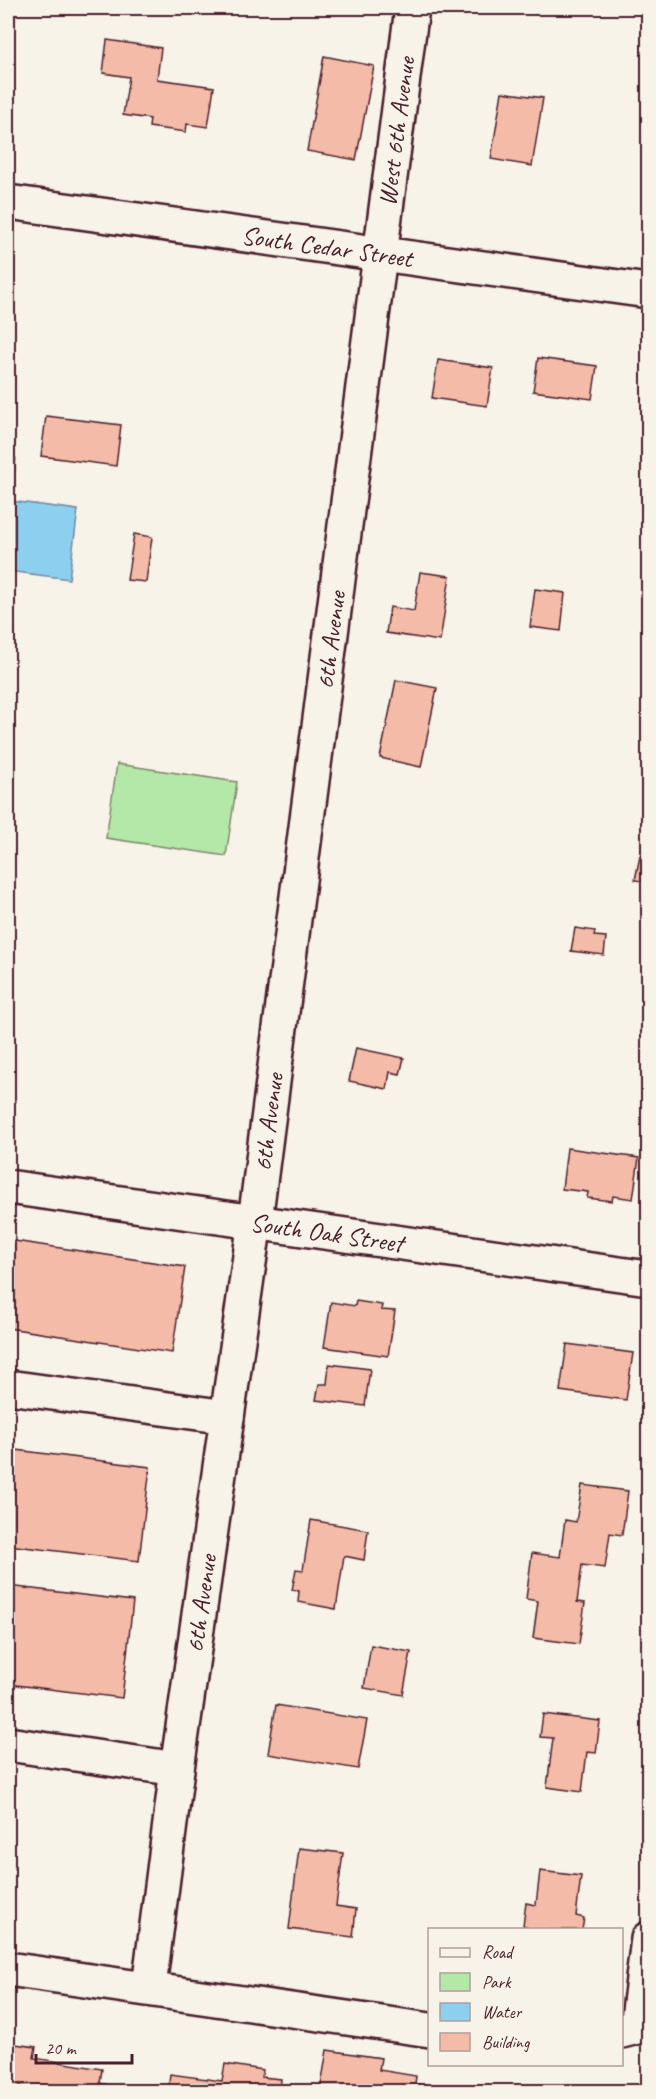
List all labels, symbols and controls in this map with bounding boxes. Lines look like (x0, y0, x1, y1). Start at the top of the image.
street label: West 6th Avenue (370, 54, 422, 208)
street label: South Cedar Street (240, 218, 417, 275)
street label: 6th Avenue (308, 588, 353, 691)
street label: 6th Avenue (245, 1070, 291, 1173)
street label: South Oak Street (248, 1205, 409, 1260)
street label: 6th Avenue (177, 1551, 224, 1654)
legend (428, 1928, 623, 2066)
text: Road (482, 1941, 515, 1963)
text: Park (482, 1971, 512, 1993)
text: Water (482, 2001, 523, 2023)
scale bar (36, 2027, 132, 2065)
text: Building (482, 2031, 531, 2053)
text: 20 m (45, 2037, 78, 2059)

